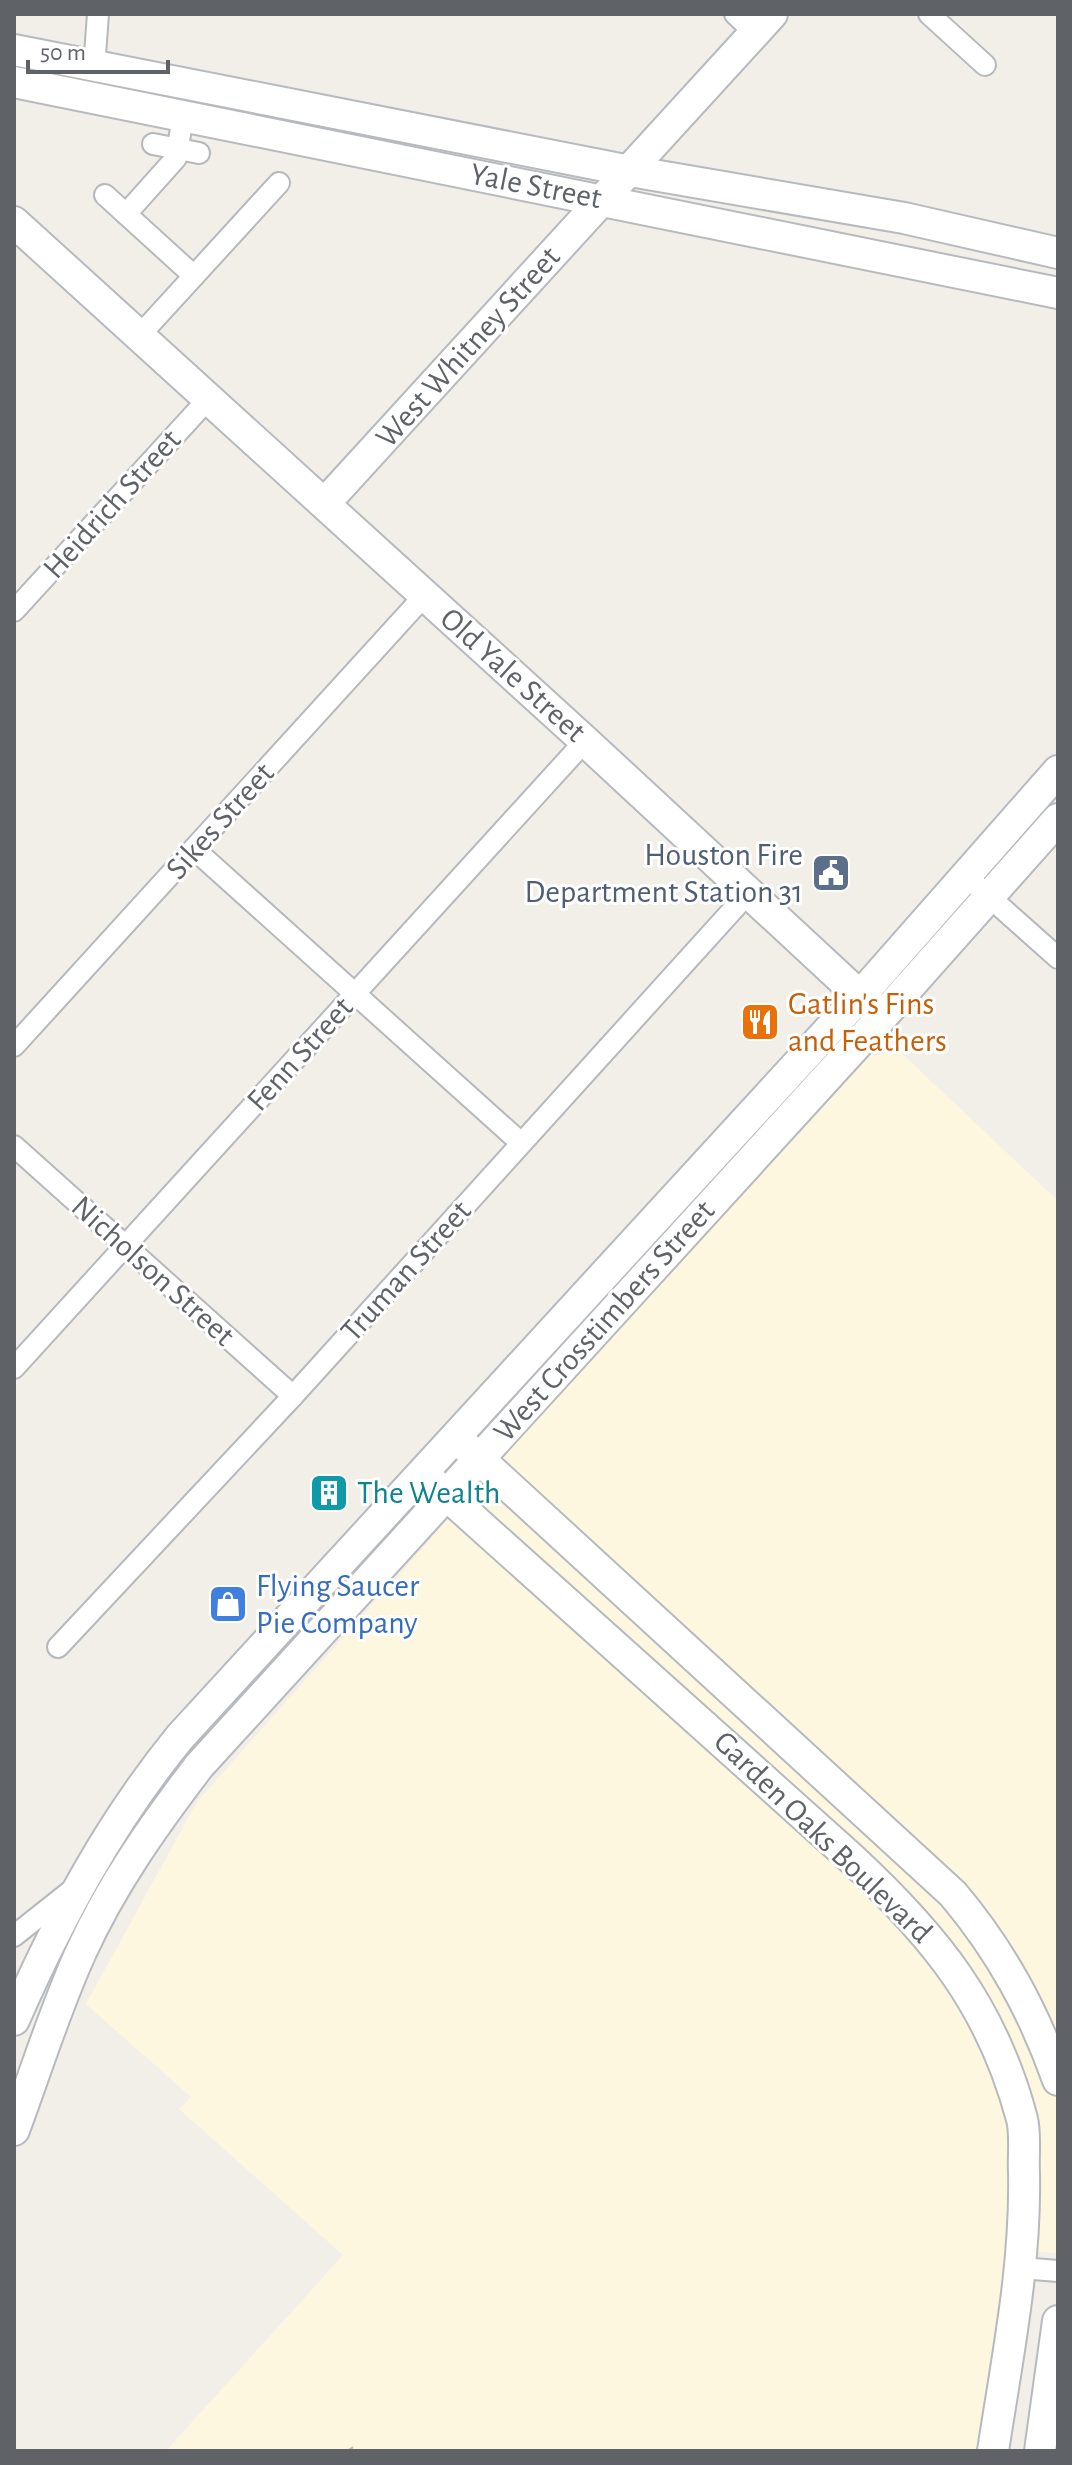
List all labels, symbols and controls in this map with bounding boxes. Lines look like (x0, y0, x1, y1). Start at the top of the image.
scale bar (28, 24, 168, 74)
text: 50 m (40, 41, 86, 65)
street label: Yale Street (468, 158, 604, 214)
street label: West Whitney Street (370, 241, 566, 453)
street label: Heidrich Street (37, 423, 187, 585)
street label: Old Yale Street (434, 602, 592, 748)
street label: Sikes Street (160, 757, 280, 885)
place label: Houston Fire Department Station 31 (525, 839, 803, 908)
public building icon: Houston Fire Department Station 31 (810, 852, 852, 894)
place label: Gatlin's Fins and Feathers (788, 988, 947, 1057)
street label: Fenn Street (241, 991, 359, 1117)
restaurant icon: Gatlin's Fins and Feathers (739, 1001, 781, 1043)
street label: Nicholson Street (66, 1190, 240, 1352)
street label: Truman Street (335, 1194, 477, 1348)
street label: West Crosstimbers Street (488, 1194, 720, 1448)
building icon: The Wealth (308, 1472, 350, 1514)
place label: The Wealth (357, 1477, 501, 1509)
place label: Flying Saucer Pie Company (256, 1570, 420, 1639)
shop icon: Flying Saucer Pie Company (207, 1583, 249, 1625)
street label: Garden Oaks Boulevard (708, 1725, 938, 1949)

